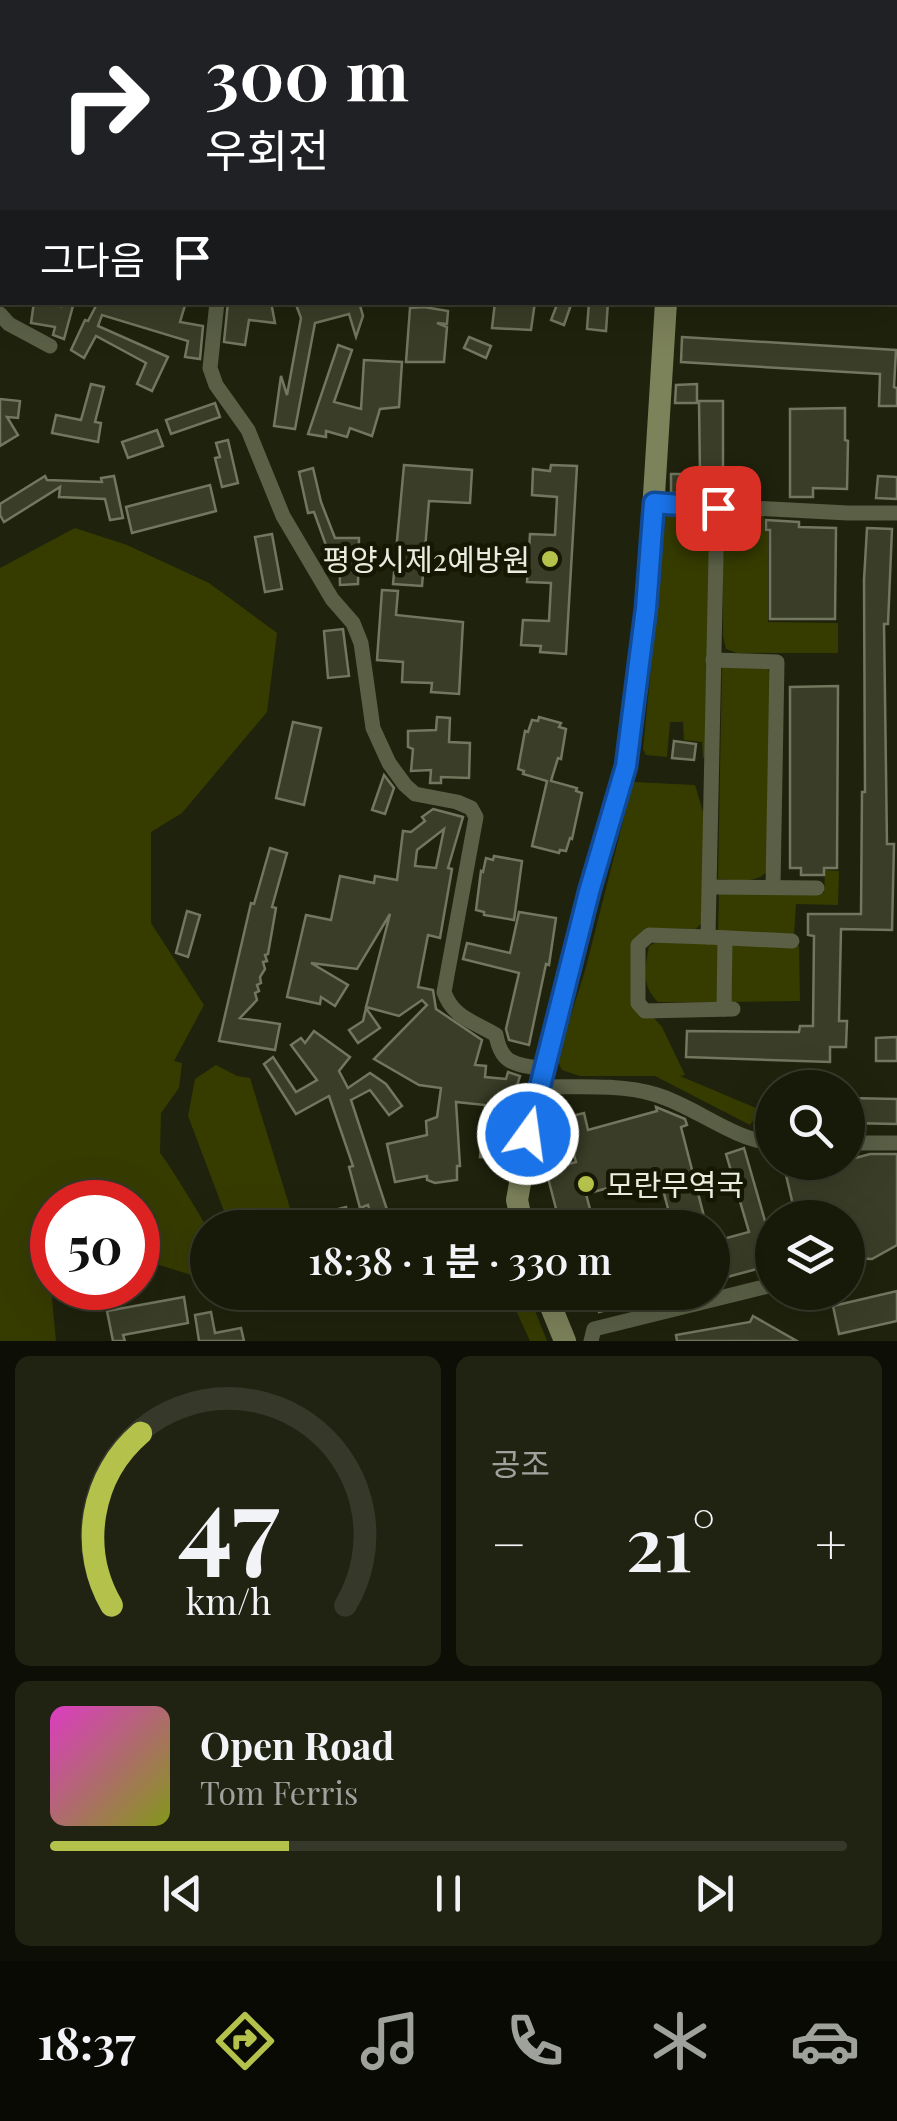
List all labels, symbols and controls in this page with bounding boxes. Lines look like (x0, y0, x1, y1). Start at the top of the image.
text: 300 m (205, 25, 409, 119)
icon: right (40, 40, 170, 170)
text: 우회전 (205, 118, 329, 178)
icon: arrive (165, 230, 220, 285)
text: 그다음 (40, 233, 145, 284)
pin (676, 466, 761, 551)
icon: arrive (691, 481, 746, 536)
place label: 평양시제2예방원 (322, 539, 530, 579)
marker: 평양시제2예방원 (539, 548, 561, 570)
map controls (755, 1070, 865, 1310)
button: search (755, 1070, 865, 1180)
position arrow (476, 1082, 580, 1186)
place label: 모란무역국 (606, 1164, 744, 1204)
marker: 모란무역국 (575, 1173, 597, 1195)
speed limit sign: 50 (30, 1180, 160, 1310)
button: layers (755, 1200, 865, 1310)
text: 18:38 · 1 분 · 330 m (308, 1234, 612, 1285)
text: 공조 (491, 1441, 550, 1484)
text: 47 (177, 1450, 279, 1589)
text: 21° (626, 1491, 716, 1591)
text: − (491, 1505, 527, 1579)
text: + (815, 1505, 847, 1579)
text: km/h (185, 1576, 271, 1624)
text: Open Road (200, 1719, 394, 1770)
text: Tom Ferris (200, 1770, 358, 1813)
icon: previous (155, 1866, 210, 1921)
icon: pause (421, 1866, 476, 1921)
icon: next (687, 1866, 742, 1921)
icon: directions (210, 2006, 280, 2076)
icon: music (355, 2006, 425, 2076)
icon: phone (500, 2006, 570, 2076)
icon: climate (645, 2006, 715, 2076)
icon: car (790, 2006, 860, 2076)
text: 18:37 (37, 2011, 135, 2071)

